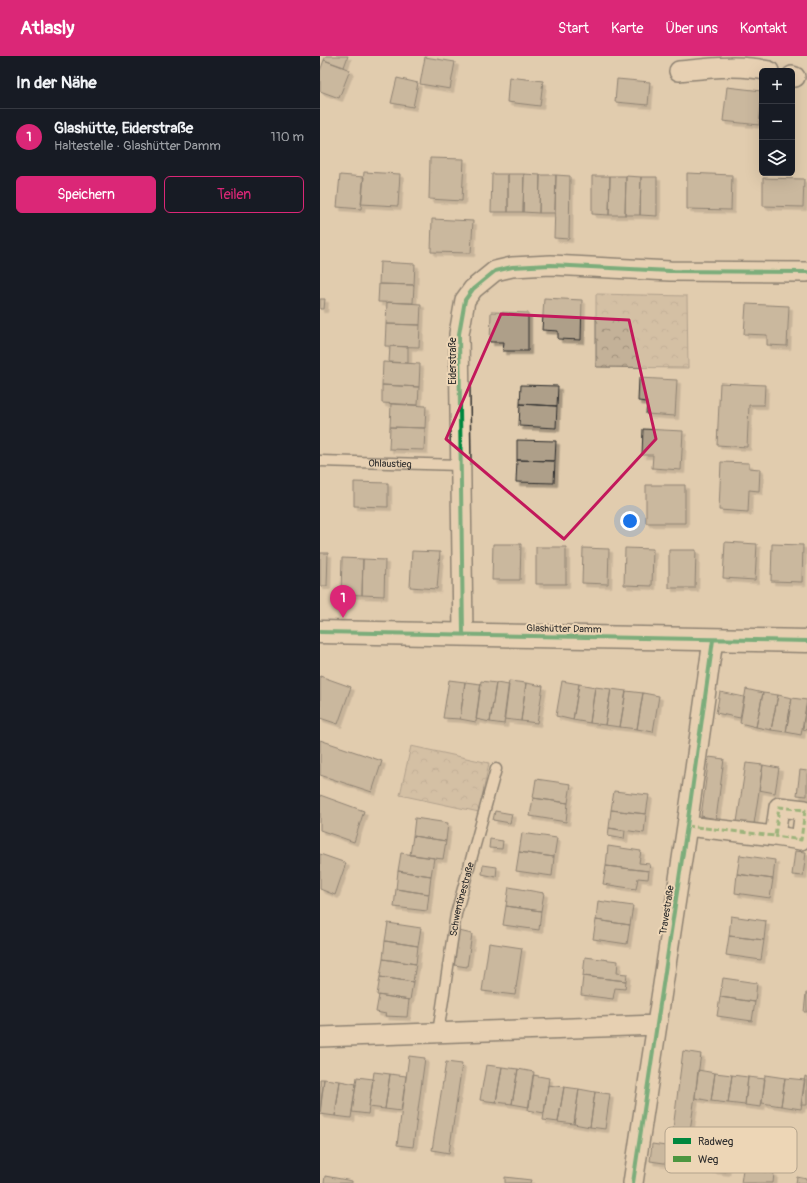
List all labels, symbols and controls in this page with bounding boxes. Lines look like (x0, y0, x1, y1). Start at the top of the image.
text: Atlasly (20, 16, 74, 40)
text: Start (558, 20, 589, 37)
text: Karte (611, 20, 643, 37)
text: Über uns (665, 20, 718, 37)
text: Kontakt (740, 20, 787, 37)
map controls (759, 68, 795, 176)
button: + (759, 68, 795, 104)
text: In der Nähe (16, 72, 97, 93)
button: − (759, 104, 795, 140)
text: Glashütte, Eiderstraße (54, 119, 193, 138)
text: 1 (26, 129, 32, 145)
text: 110 m (271, 129, 304, 145)
text: Haltestelle · Glashütter Damm (54, 138, 221, 154)
button: layers (759, 140, 795, 176)
button: Speichern (16, 176, 156, 213)
button: Teilen (164, 176, 304, 213)
street label: Eiderstraße (447, 337, 459, 385)
street label: Ohlaustieg (368, 457, 412, 471)
your location (620, 511, 640, 531)
pin: 1 (330, 585, 356, 618)
street label: Glashütter Damm (526, 622, 602, 636)
street label: Schwentinestraße (448, 861, 477, 937)
street label: Travestraße (657, 884, 677, 936)
legend (665, 1127, 797, 1173)
text: Radweg (698, 1135, 734, 1148)
text: Weg (698, 1153, 719, 1166)

